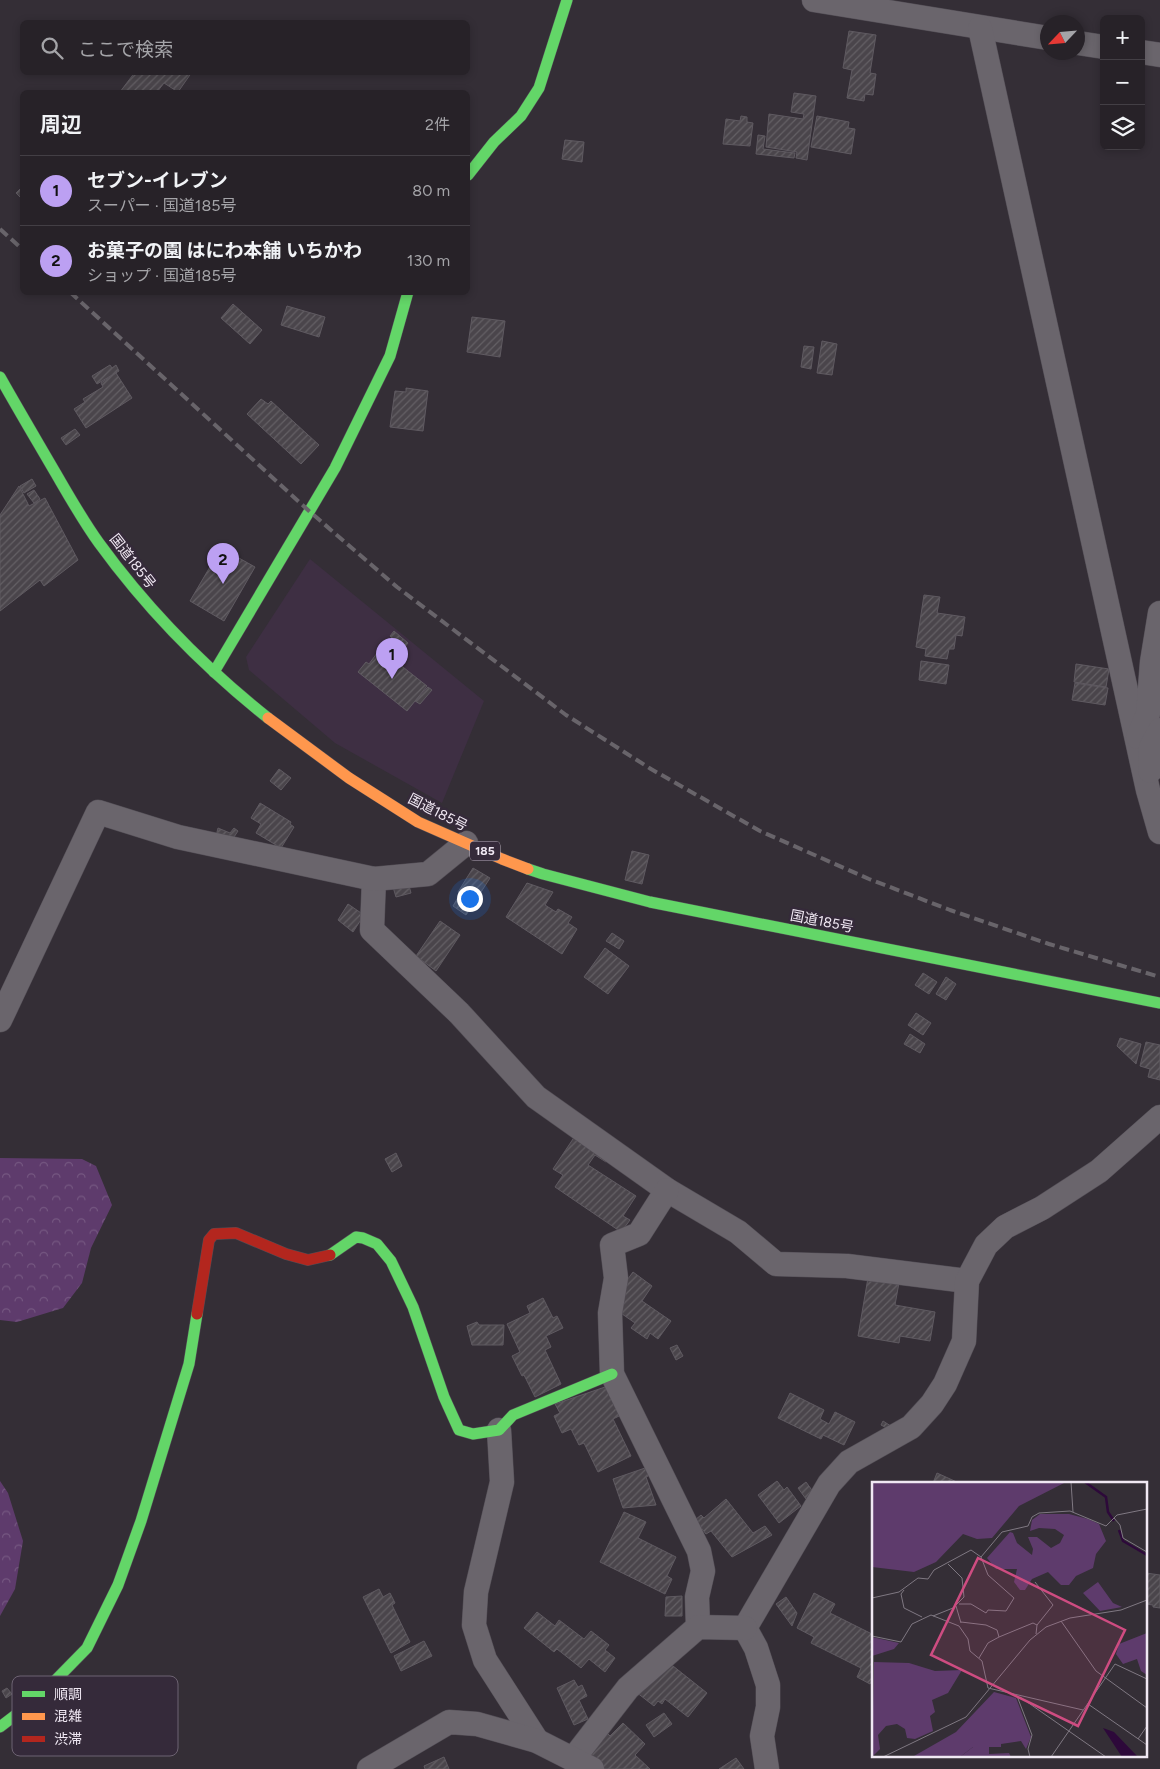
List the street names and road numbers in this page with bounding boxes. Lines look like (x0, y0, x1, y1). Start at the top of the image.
street label: 国道185号 (106, 531, 159, 592)
street label: 国道185号 (405, 790, 470, 835)
road number: 185 (470, 841, 500, 860)
street label: 国道185号 (789, 907, 855, 936)

